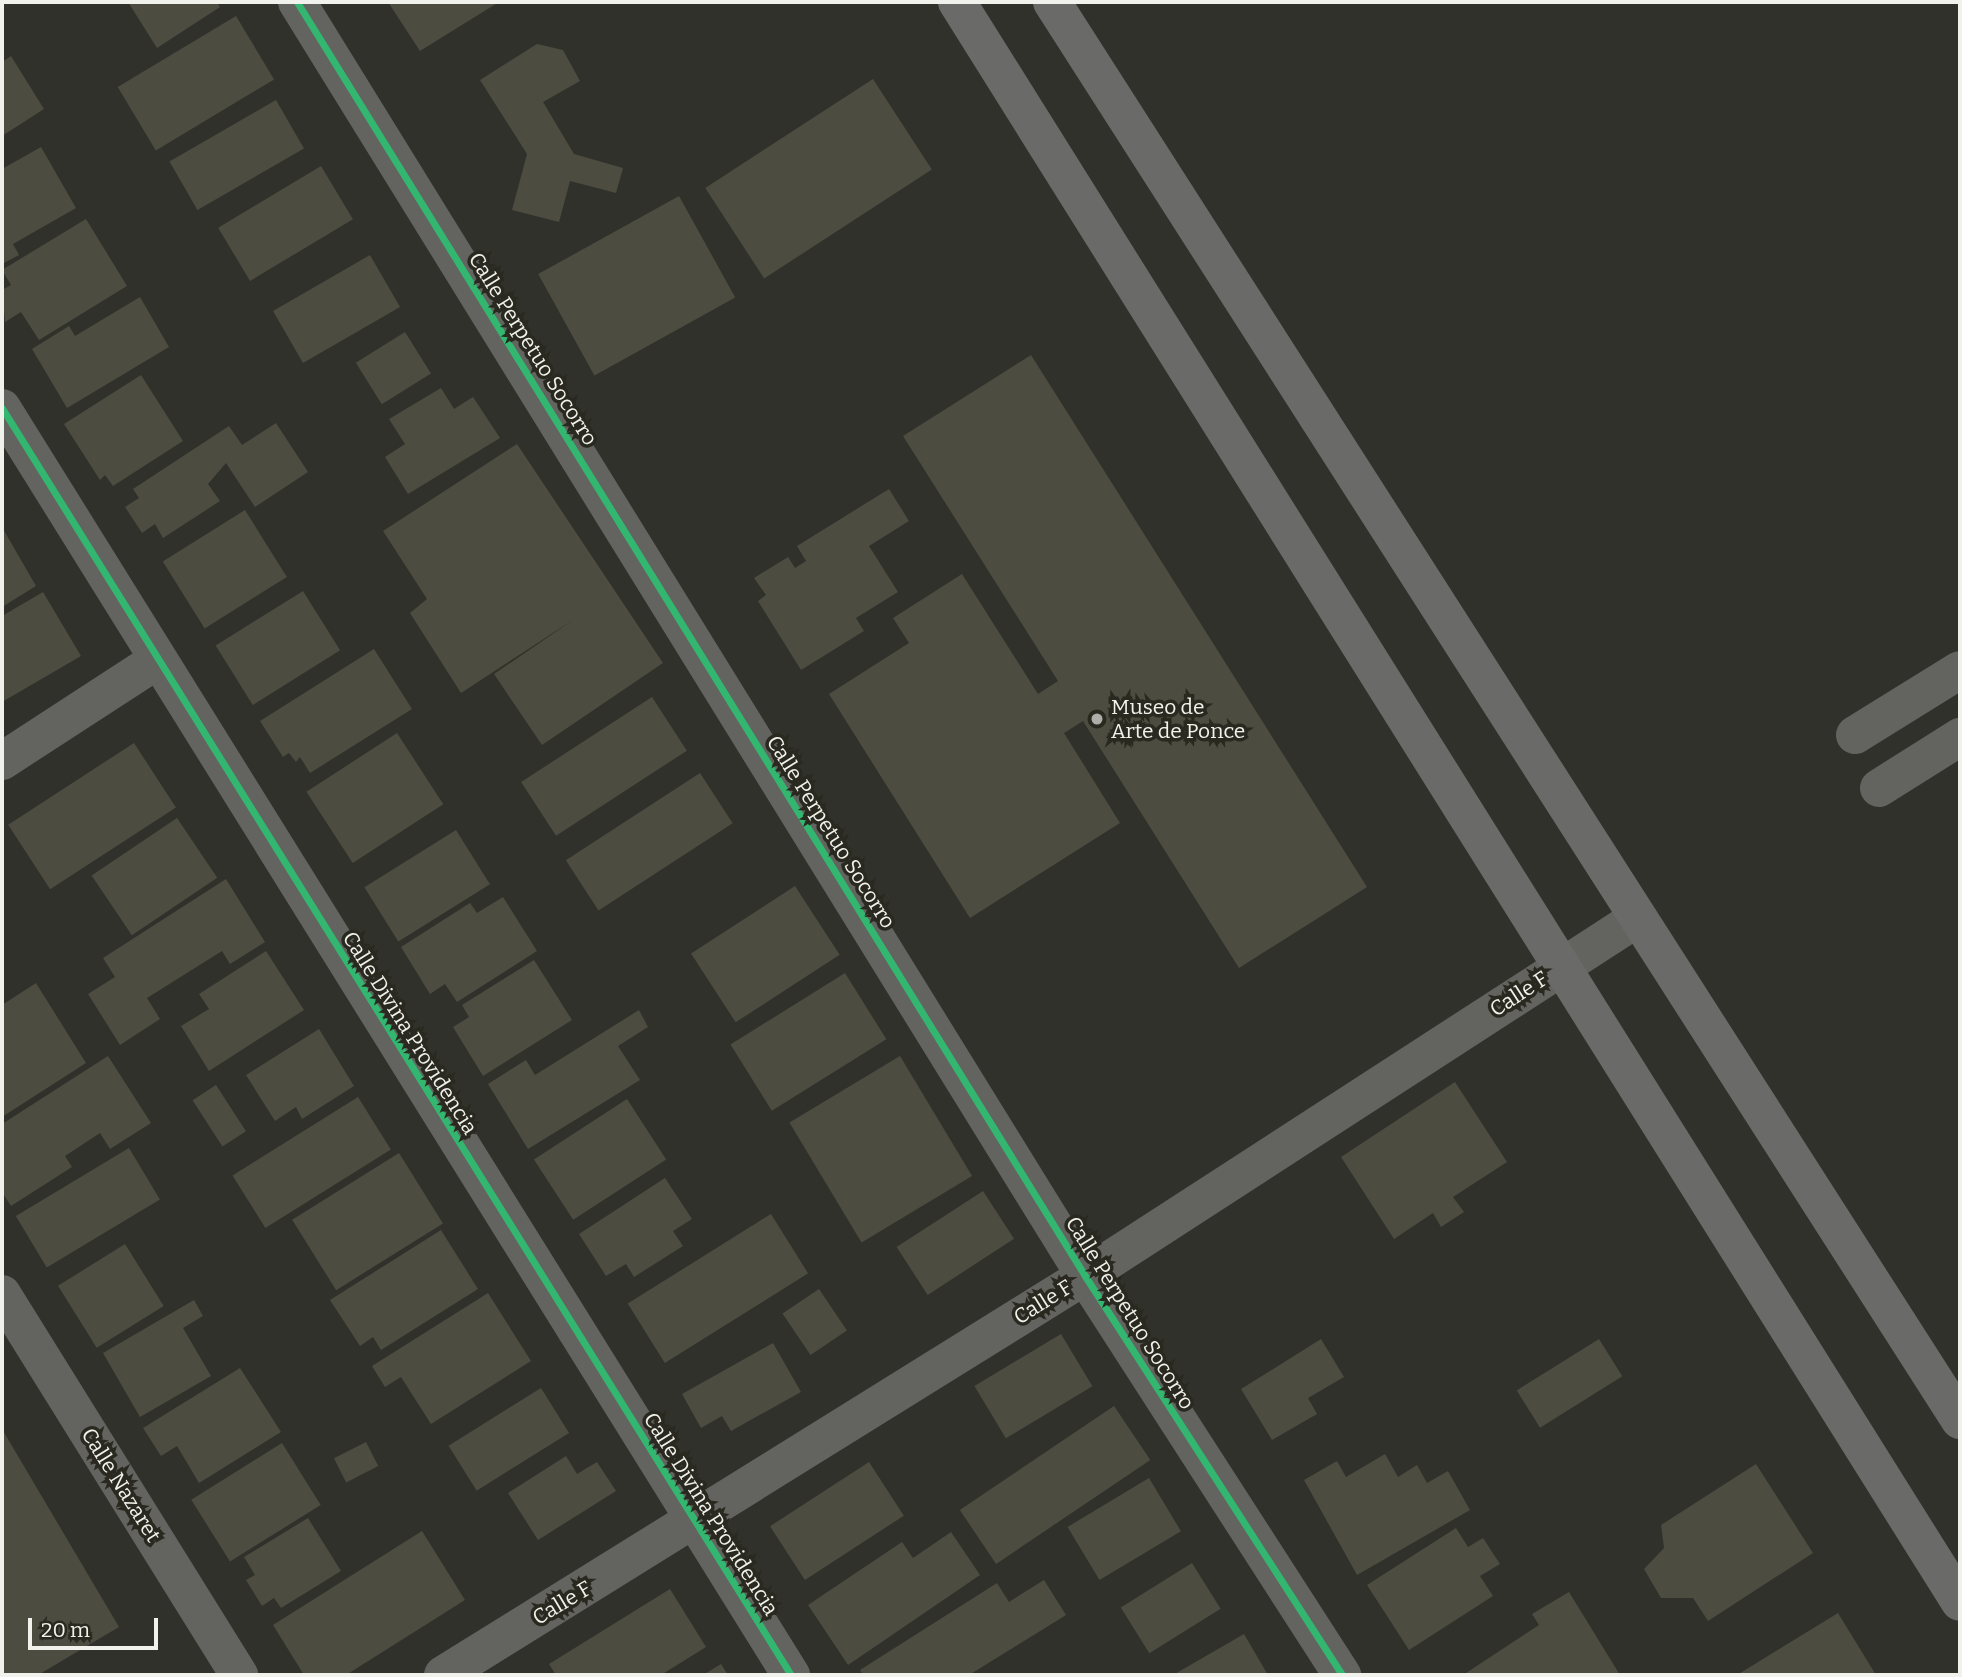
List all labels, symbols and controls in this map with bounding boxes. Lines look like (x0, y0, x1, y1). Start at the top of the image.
street label: Calle Perpetuo Socorro (463, 248, 603, 450)
place label: Museo de Arte de Ponce (1111, 694, 1245, 744)
marker: Museo de Arte de Ponce (1089, 711, 1105, 727)
street label: Calle Perpetuo Socorro (761, 731, 901, 933)
street label: Calle Divina Providencia (337, 927, 483, 1139)
street label: Calle F (1485, 966, 1553, 1022)
street label: Calle Perpetuo Socorro (1060, 1212, 1200, 1414)
street label: Calle F (1009, 1274, 1077, 1330)
street label: Calle Divina Providencia (638, 1408, 784, 1620)
street label: Calle Nazaret (76, 1423, 166, 1547)
street label: Calle F (528, 1576, 596, 1630)
scale bar (32, 1604, 161, 1648)
text: 20 m (41, 1617, 90, 1643)

